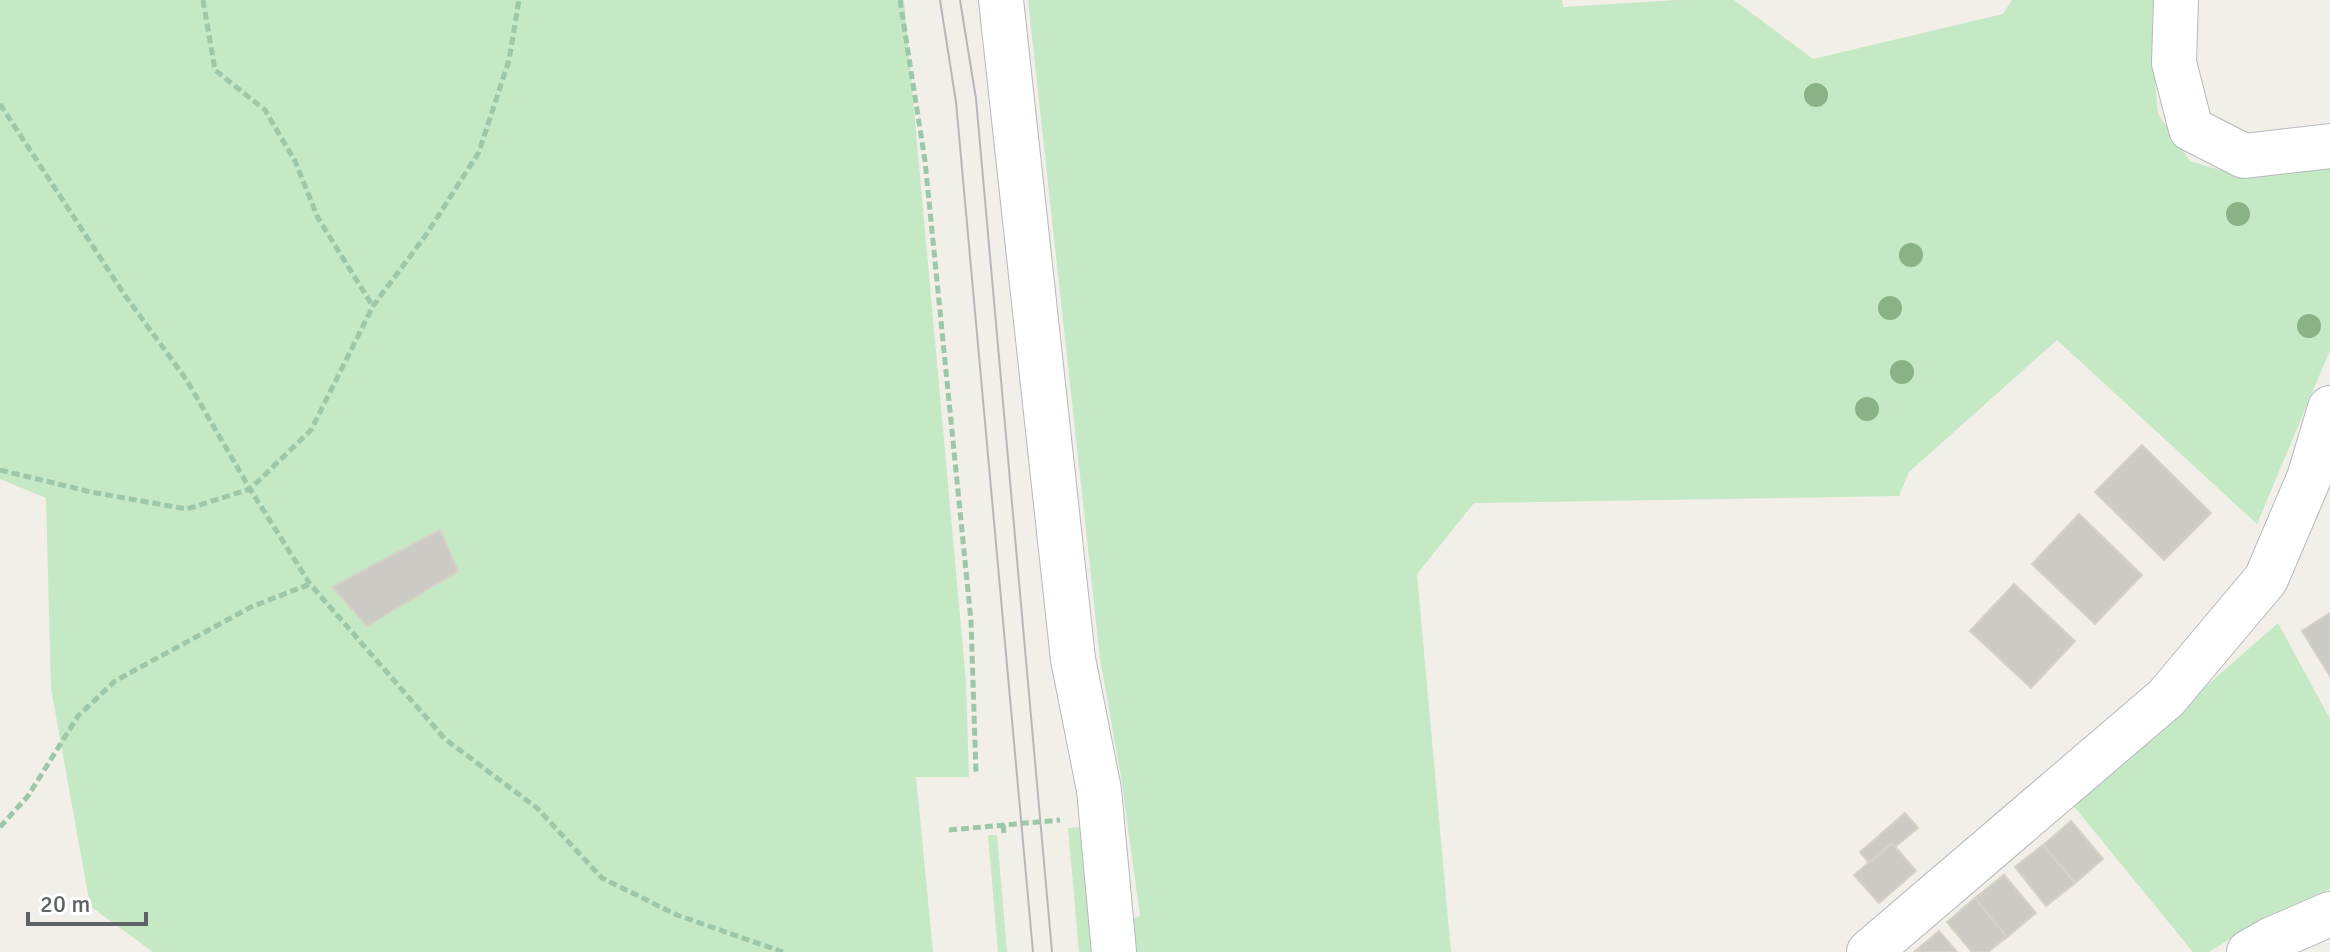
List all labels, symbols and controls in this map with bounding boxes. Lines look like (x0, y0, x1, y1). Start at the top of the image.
scale bar (28, 876, 146, 926)
text: 20 m (40, 889, 90, 919)

